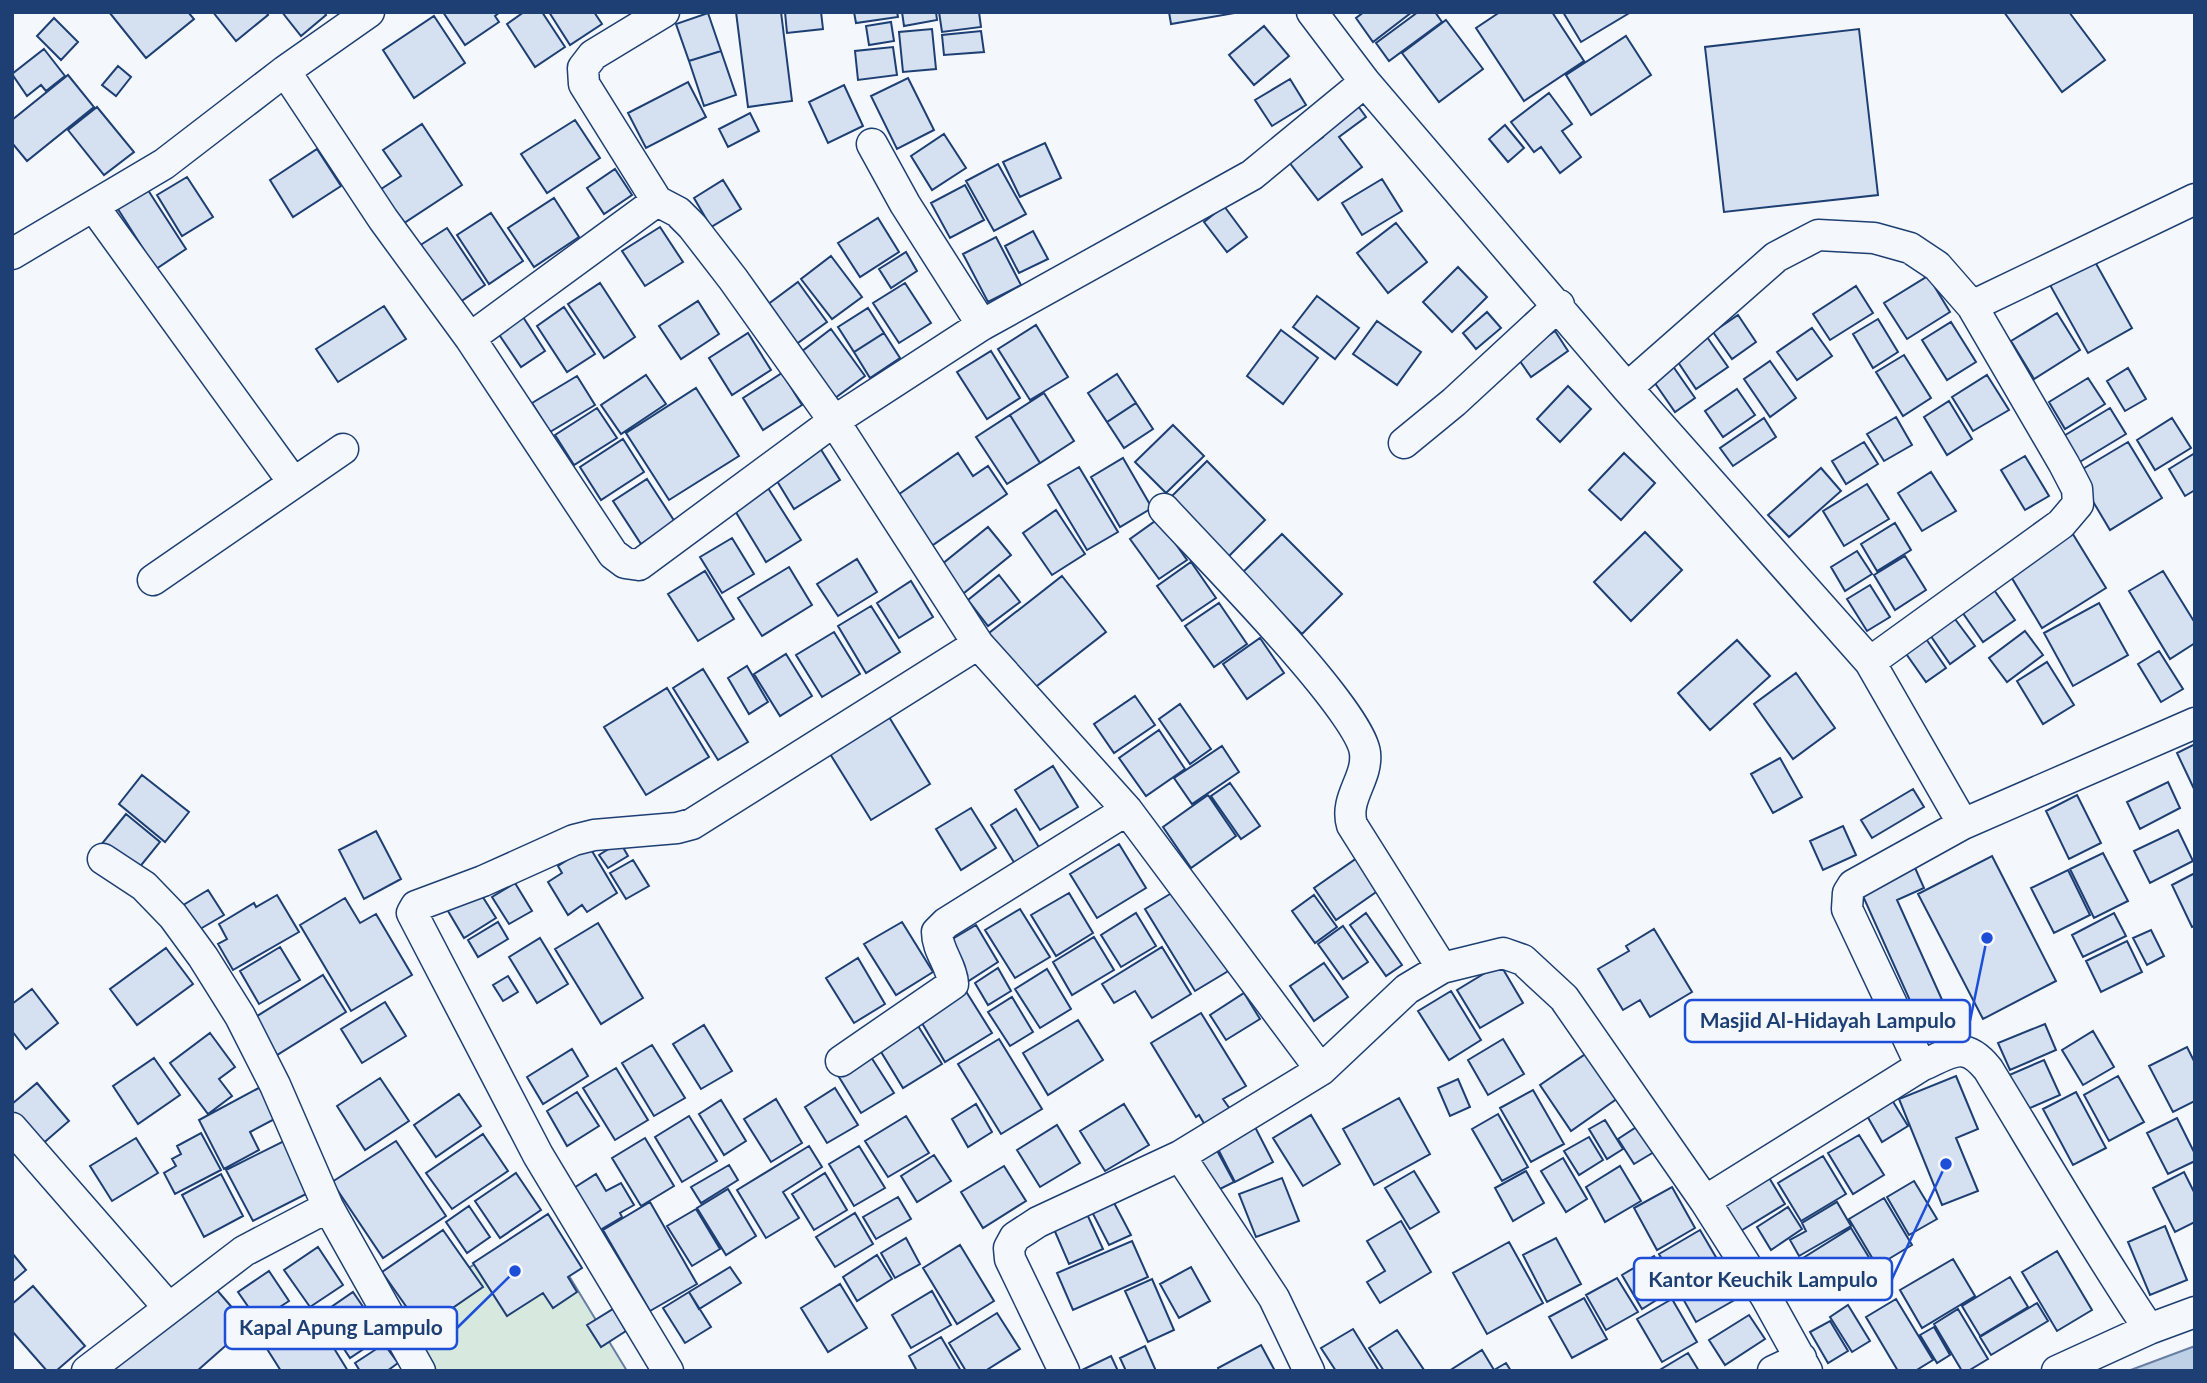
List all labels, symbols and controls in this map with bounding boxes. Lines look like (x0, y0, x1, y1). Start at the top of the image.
callout: Masjid Al-Hidayah Lampulo (1685, 1000, 1970, 1042)
text: Masjid Al-Hidayah Lampulo (1700, 1007, 1956, 1032)
callout: Kantor Keuchik Lampulo (1634, 1258, 1892, 1300)
text: Kantor Keuchik Lampulo (1648, 1266, 1878, 1291)
callout: Kapal Apung Lampulo (225, 1307, 457, 1349)
text: Kapal Apung Lampulo (239, 1314, 443, 1339)

